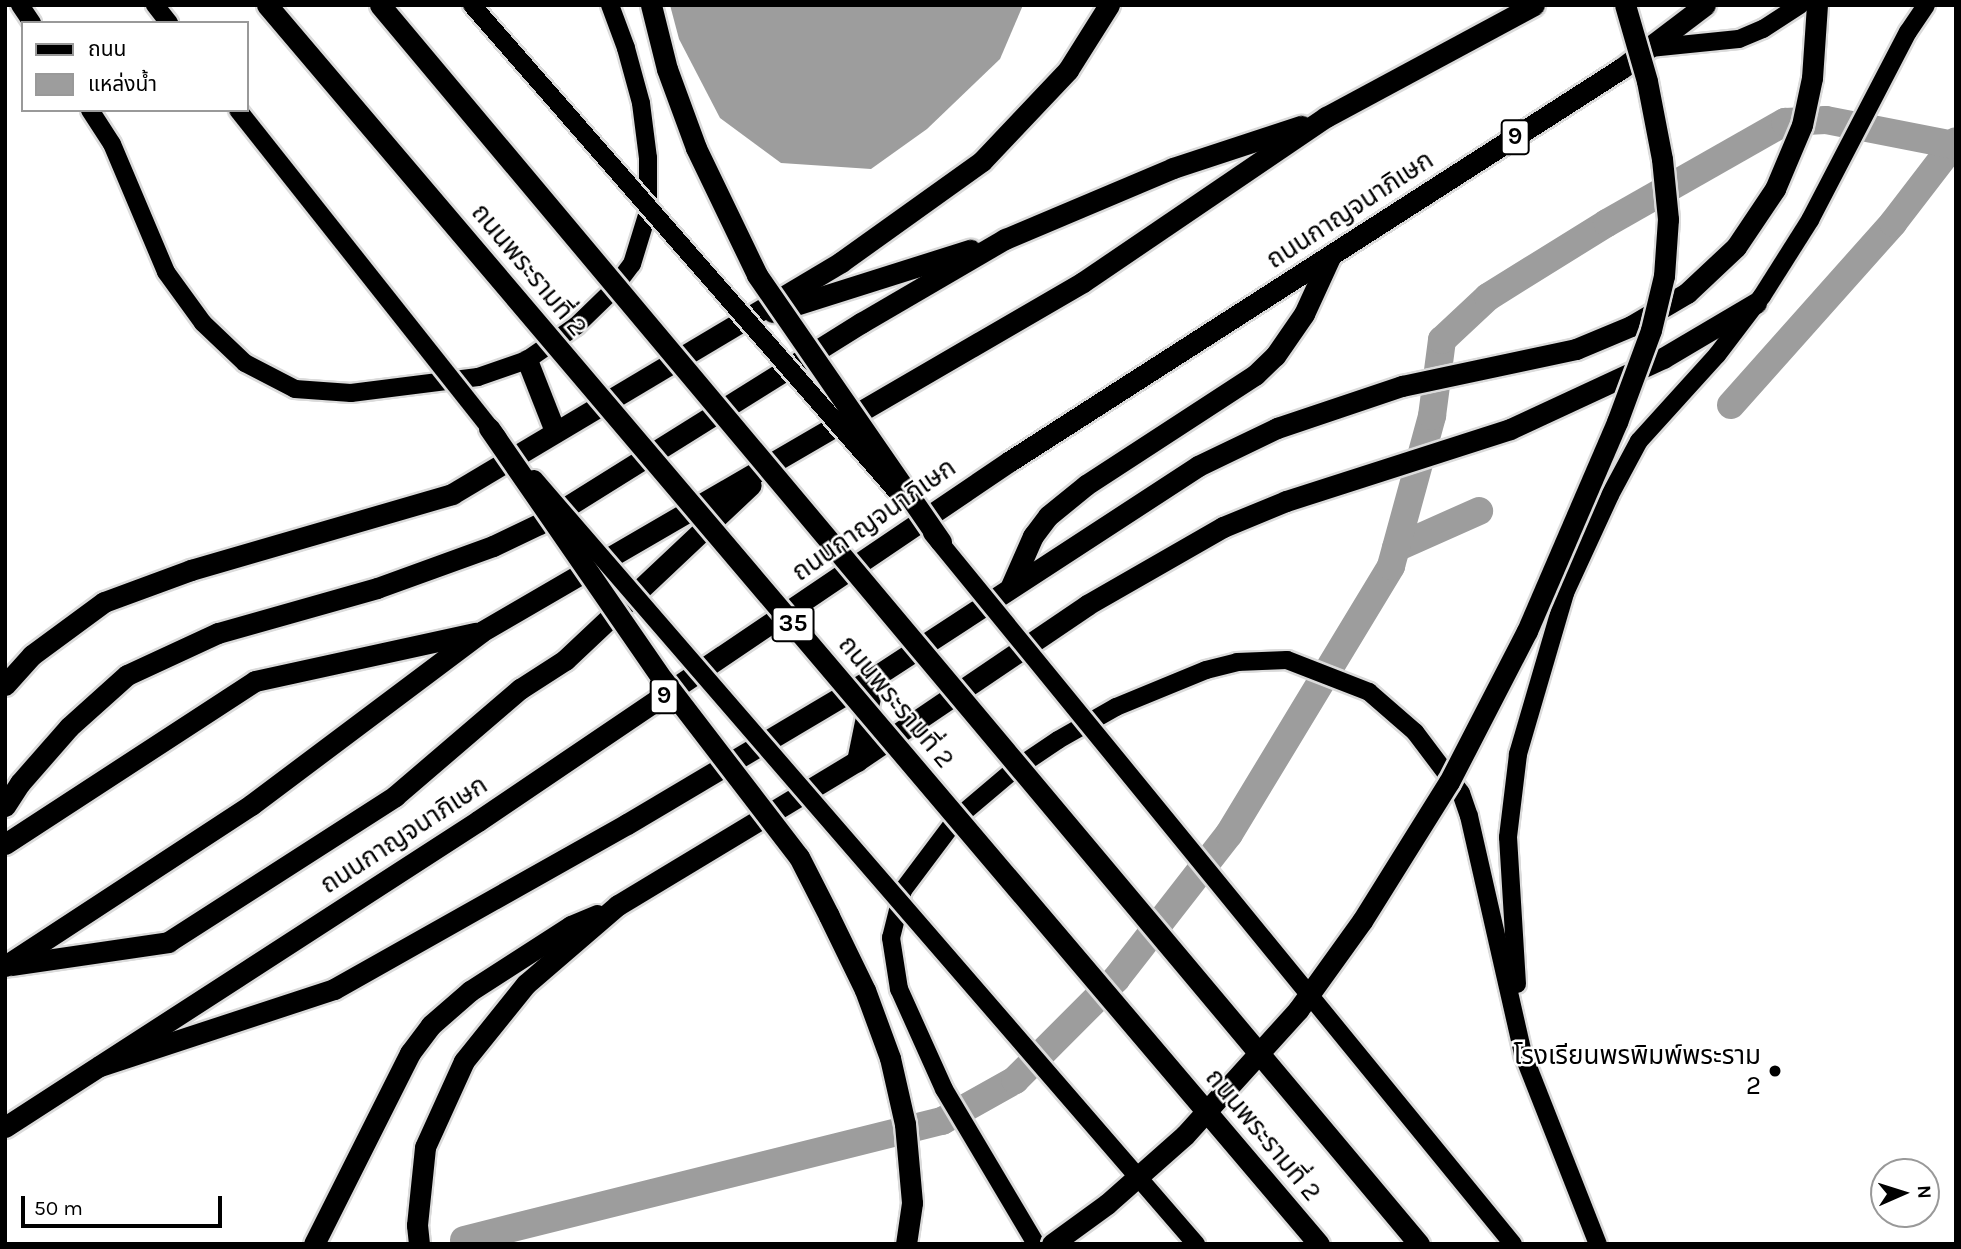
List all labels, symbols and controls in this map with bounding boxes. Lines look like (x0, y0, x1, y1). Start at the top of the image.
legend (21, 21, 248, 112)
text: ถนน (88, 37, 126, 61)
text: แหล่งน้ำ (88, 72, 157, 96)
road number: 9 (1499, 117, 1531, 158)
street label: ถนนกาญจนาภิเษก (1261, 144, 1439, 276)
street label: ถนนพระรามที่ 2 (465, 197, 593, 343)
street label: ถนนกาญจนาภิเษก (786, 452, 962, 588)
road number: 35 (770, 604, 816, 644)
street label: ถนนพระรามที่ 2 (832, 629, 960, 775)
road number: 9 (648, 676, 680, 716)
street label: ถนนกาญจนาภิเษก (315, 769, 493, 901)
place label: โรงเรียนพรพิมพ์พระราม 2 (1514, 1040, 1761, 1102)
street label: ถนนพระรามที่ 2 (1199, 1062, 1327, 1208)
marker: โรงเรียนพรพิมพ์พระราม 2 (1767, 1063, 1783, 1079)
north arrow (1870, 1158, 1940, 1228)
scale bar (24, 1182, 226, 1226)
text: N (1913, 1185, 1935, 1199)
text: 50 m (34, 1196, 83, 1220)

